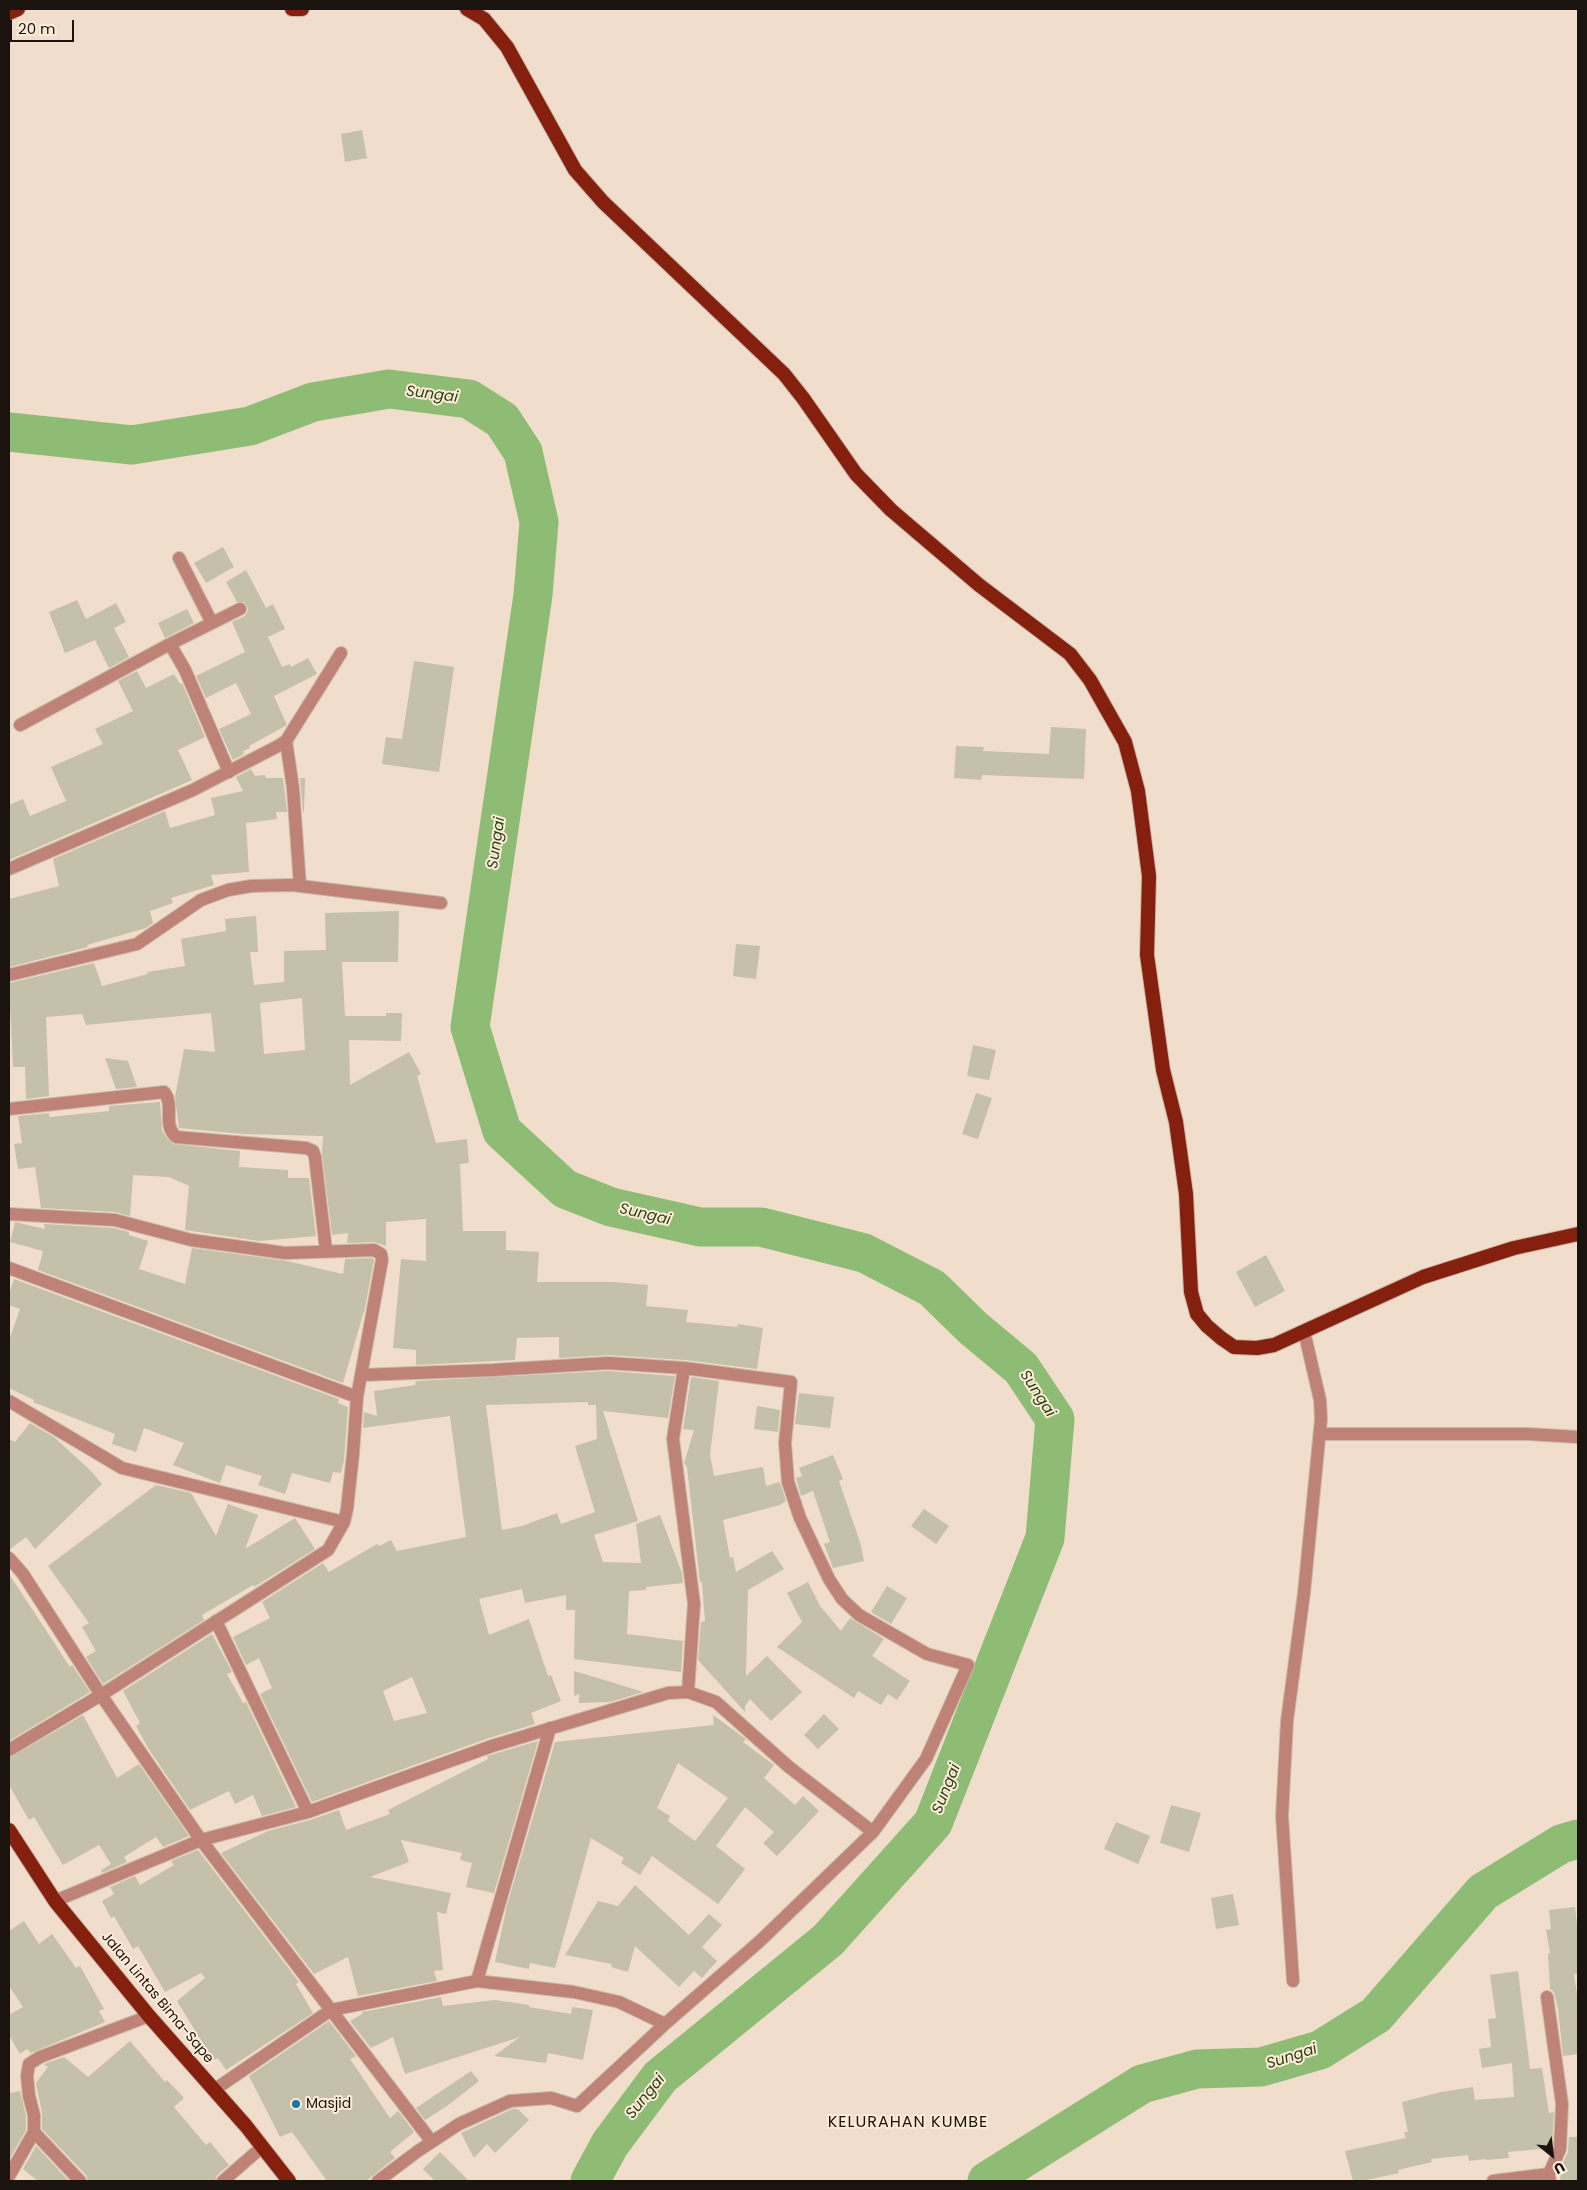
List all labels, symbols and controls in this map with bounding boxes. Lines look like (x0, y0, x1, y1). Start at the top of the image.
scale bar (12, 10, 76, 42)
text: 20 m (18, 18, 56, 39)
water label: Sungai (405, 383, 459, 407)
water label: Sungai (484, 816, 510, 870)
water label: Sungai (618, 1200, 672, 1230)
water label: Sungai (1015, 1367, 1059, 1421)
water label: Sungai (929, 1762, 965, 1816)
street label: Jalan Lintas Bima-Sape (97, 1929, 217, 2067)
water label: Sungai (1265, 2040, 1319, 2074)
water label: Sungai (623, 2071, 669, 2123)
place label: Masjid (306, 2096, 351, 2112)
marker: Masjid (290, 2098, 302, 2110)
district label: KELURAHAN KUMBE (826, 2113, 990, 2133)
north arrow (1527, 2130, 1577, 2180)
text: U (1550, 2157, 1568, 2179)

